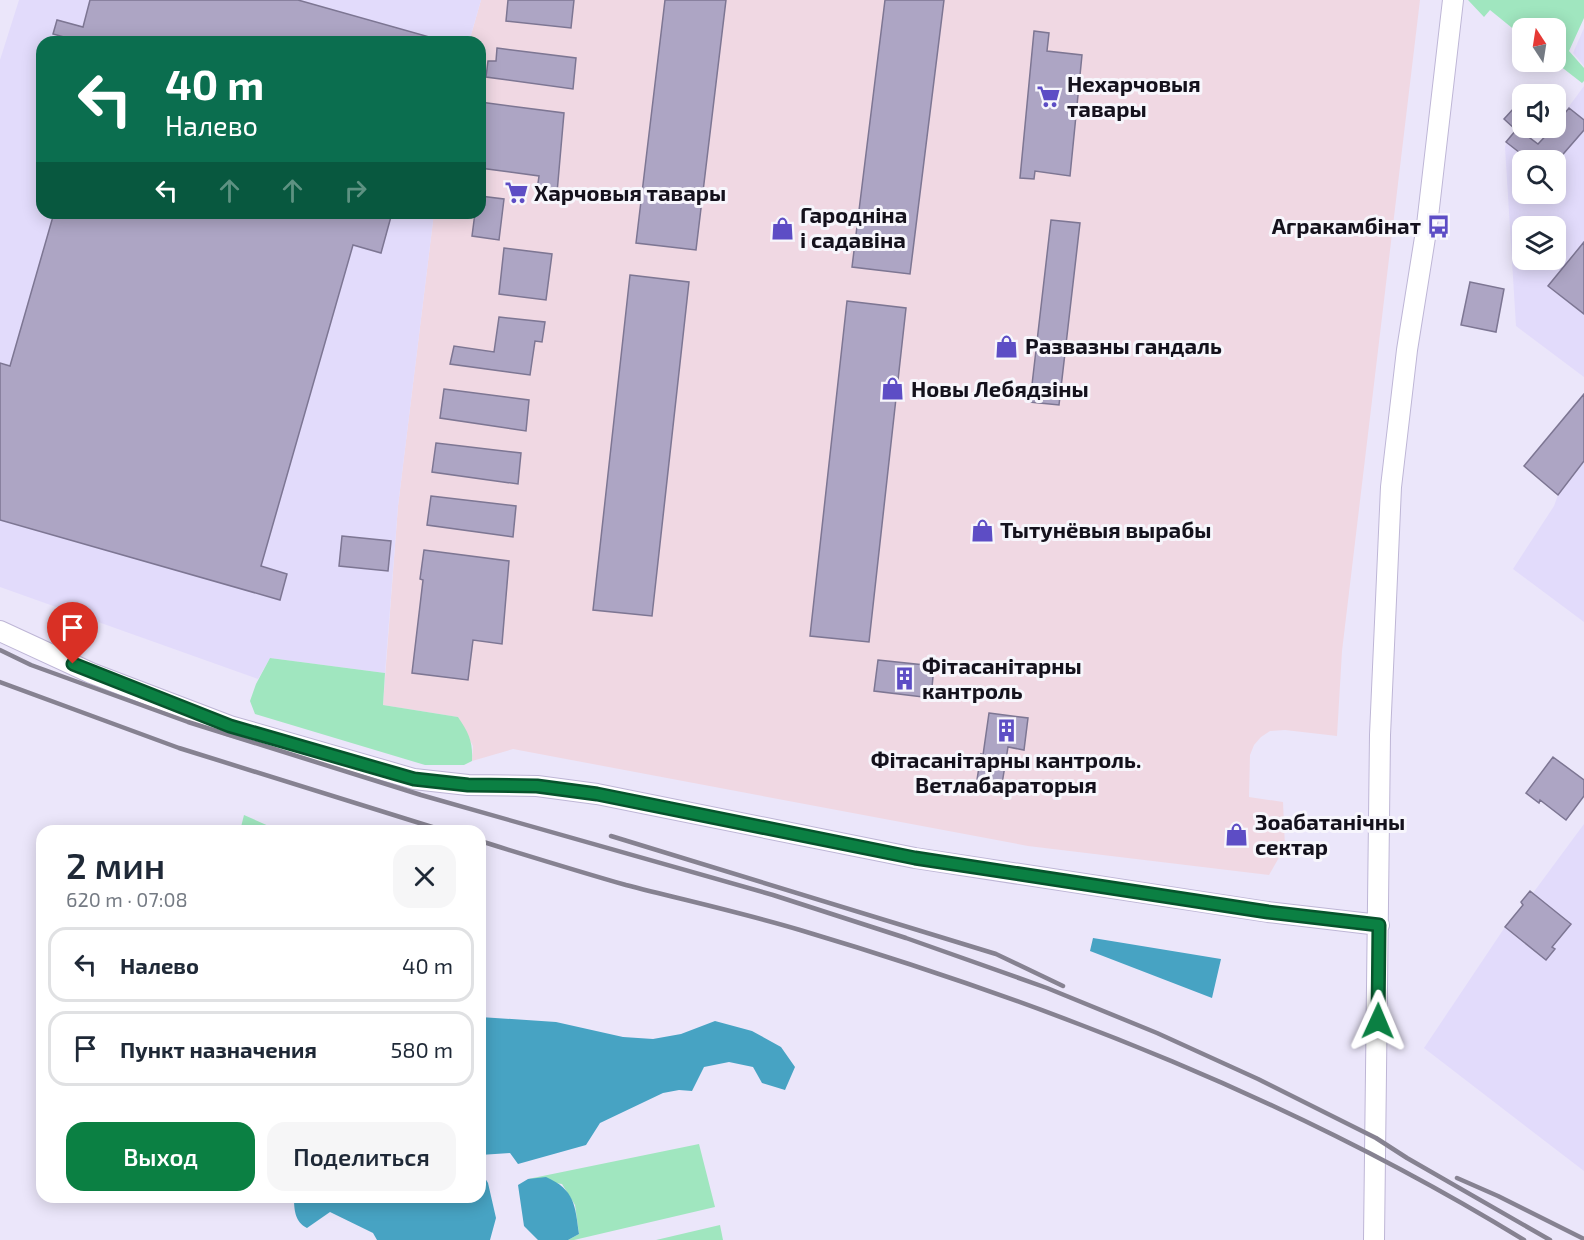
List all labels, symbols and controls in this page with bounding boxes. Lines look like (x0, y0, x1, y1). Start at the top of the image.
north arrow (1512, 18, 1566, 72)
map controls (1512, 18, 1566, 270)
text: 40 m (165, 58, 264, 108)
icon: left (66, 60, 144, 138)
place label: Нехарчовыя тавары (1067, 70, 1201, 121)
supermarket icon: Нехарчовыя тавары (1036, 84, 1062, 110)
button: sound (1512, 84, 1566, 138)
text: Налево (165, 109, 258, 141)
button: search (1512, 150, 1566, 204)
icon: left (150, 174, 183, 207)
icon: ahead (213, 174, 246, 207)
icon: ahead (276, 174, 309, 207)
icon: right (339, 174, 372, 207)
place label: Харчовыя тавары (534, 179, 726, 205)
supermarket icon: Харчовыя тавары (503, 180, 529, 206)
place label: Гародніна і садавіна (800, 201, 907, 252)
place label: Агракамбінат (1272, 212, 1421, 238)
bus stop icon: Агракамбінат (1426, 213, 1452, 239)
shop icon: Гародніна і садавіна (769, 215, 795, 241)
button: layers (1512, 216, 1566, 270)
place label: Развазны гандаль (1025, 332, 1222, 358)
shop icon: Развазны гандаль (994, 333, 1020, 359)
place label: Новы Лебядзіны (911, 375, 1089, 401)
shop icon: Новы Лебядзіны (880, 376, 906, 402)
place label: Тытунёвыя вырабы (1000, 516, 1211, 542)
shop icon: Тытунёвыя вырабы (969, 517, 995, 543)
pin (47, 602, 98, 664)
icon: arrive (56, 611, 89, 644)
place label: Фітасанітарны кантроль (922, 652, 1082, 703)
building icon: Фітасанітарны кантроль (891, 666, 917, 692)
building icon: Фітасанітарны кантроль. Ветлабараторыя (993, 718, 1019, 744)
place label: Фітасанітарны кантроль. Ветлабараторыя (871, 746, 1141, 797)
place label: Зоабатанічны сектар (1255, 808, 1405, 859)
shop icon: Зоабатанічны сектар (1224, 822, 1250, 848)
text: 2 мин (66, 843, 165, 886)
button: close (393, 845, 456, 908)
text: 620 m · 07:08 (66, 887, 188, 911)
icon: left (69, 948, 102, 981)
text: Налево (120, 952, 199, 978)
text: 40 m (402, 952, 453, 978)
position arrow (1346, 989, 1410, 1053)
icon: arrive (69, 1032, 102, 1065)
text: Пункт назначения (120, 1036, 317, 1062)
text: 580 m (390, 1036, 453, 1062)
button: Выход (66, 1122, 255, 1191)
button: Поделиться (267, 1122, 456, 1191)

